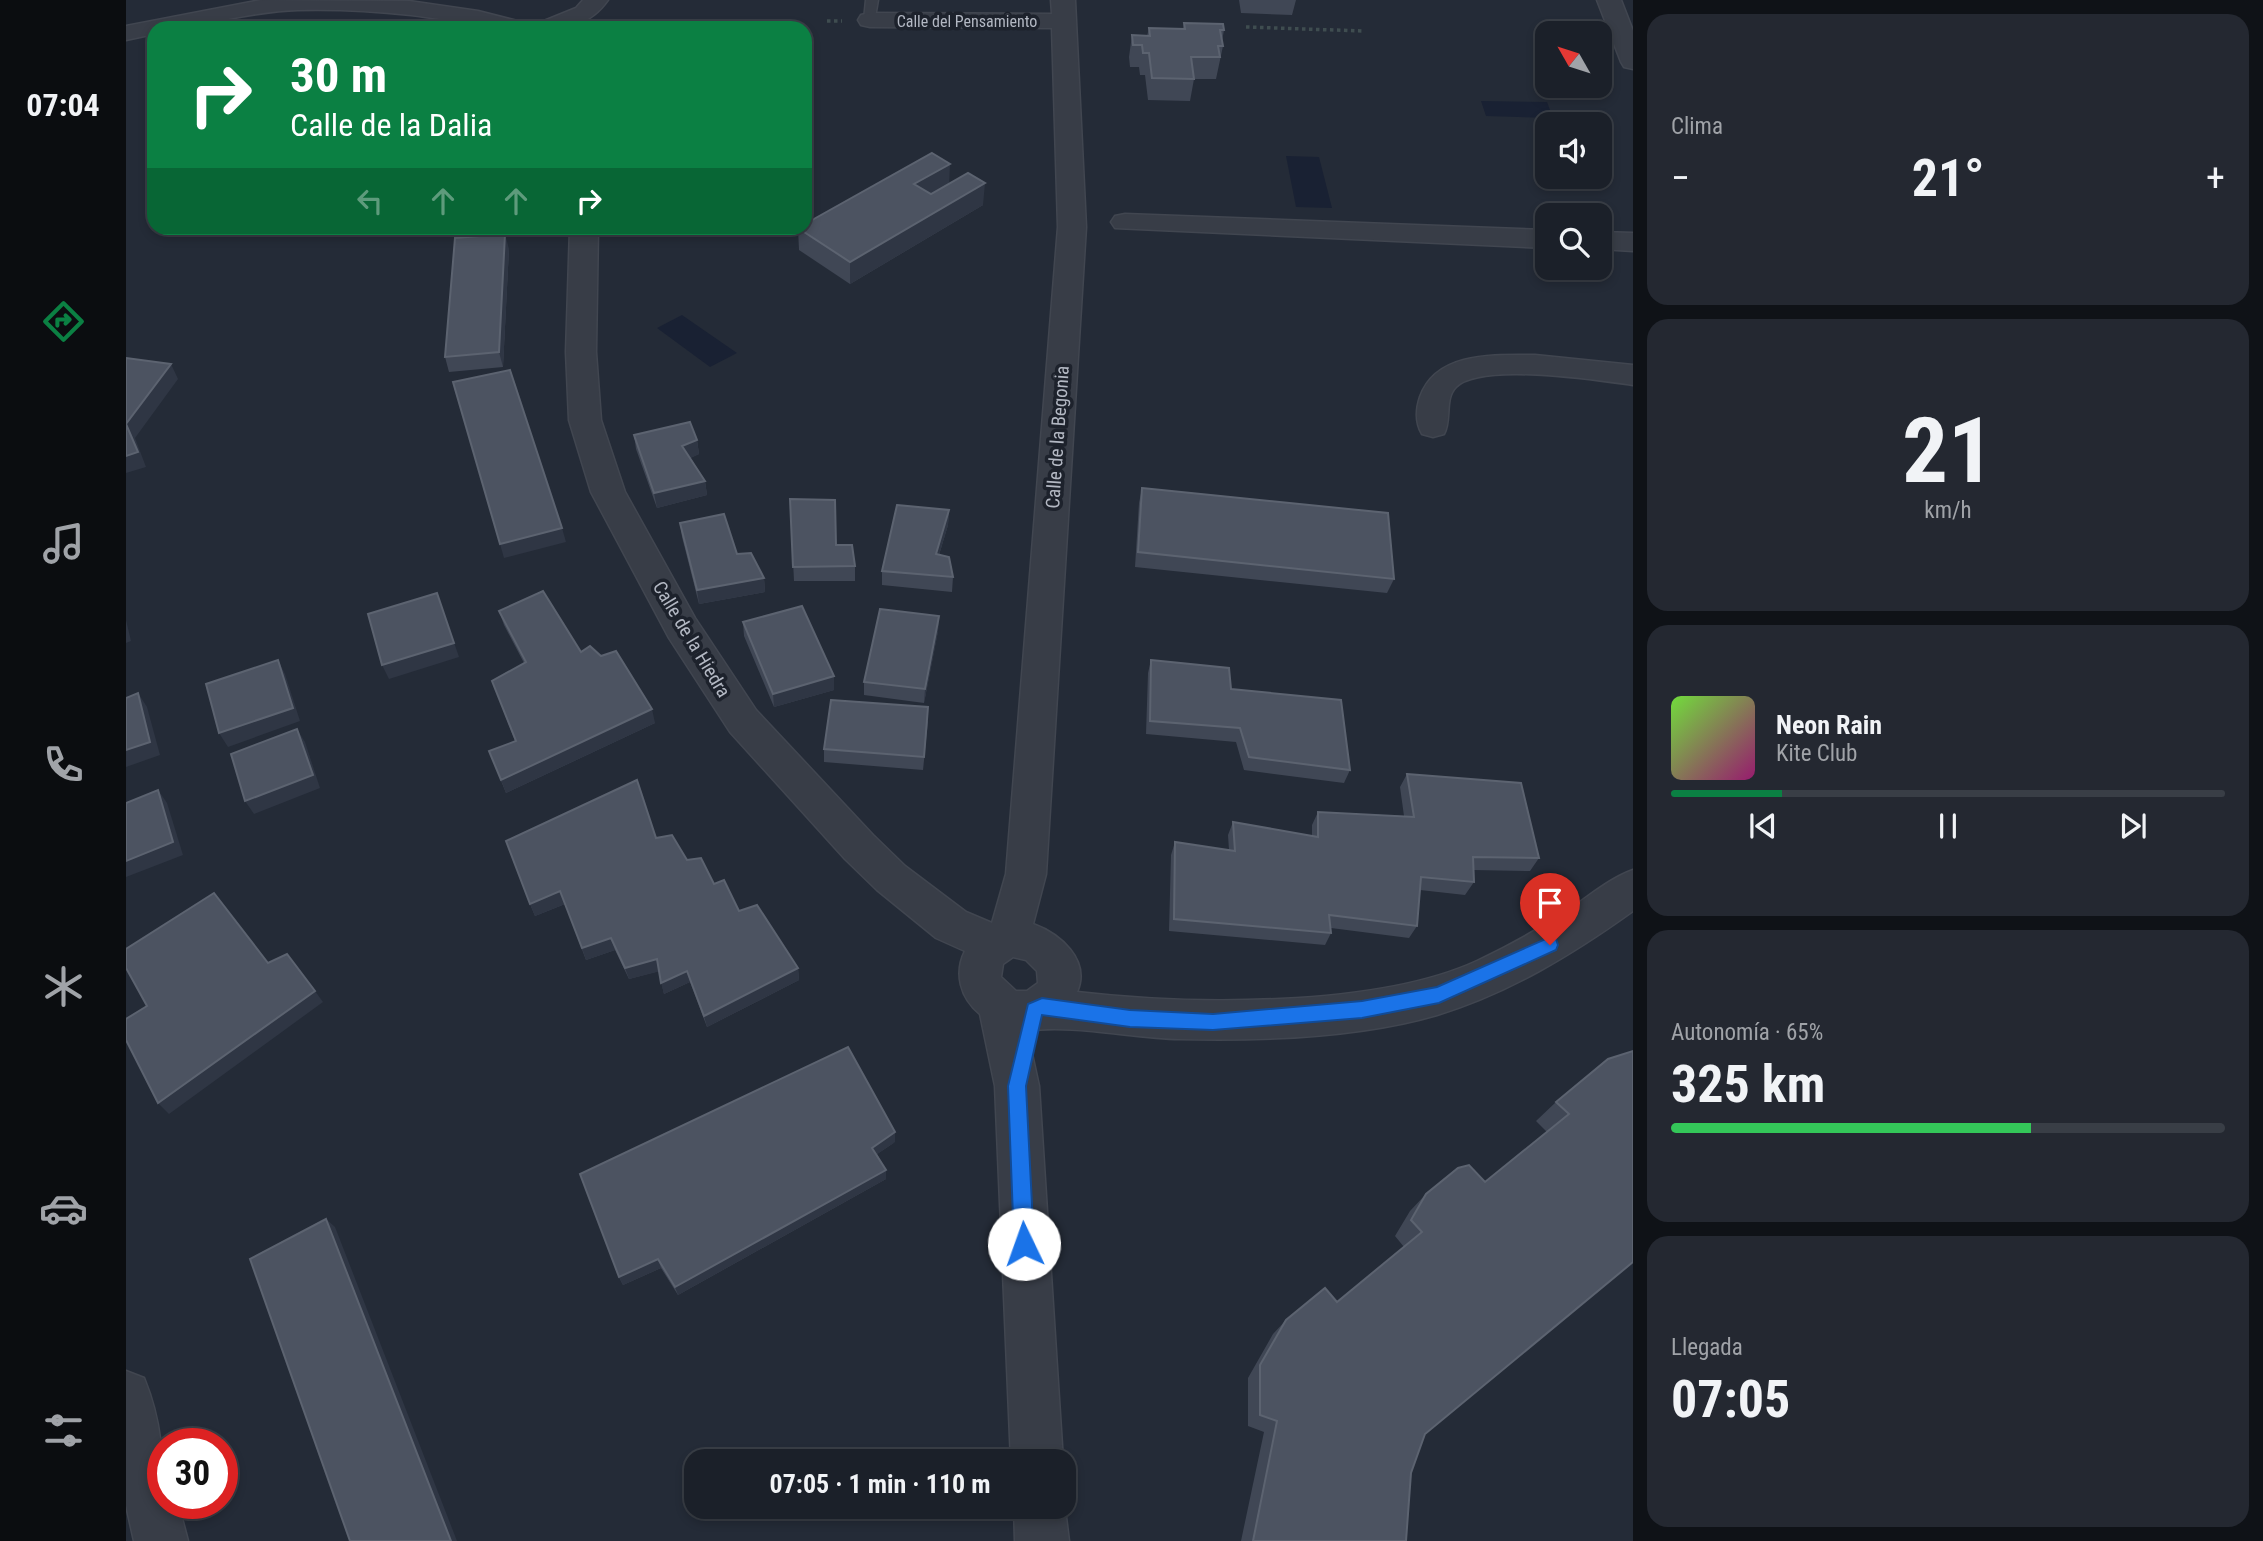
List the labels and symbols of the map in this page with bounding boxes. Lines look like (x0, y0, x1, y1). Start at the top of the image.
street label: Calle del Pensamiento (897, 12, 1037, 31)
north arrow (1535, 21, 1612, 98)
street label: Calle de la Begonia (1041, 365, 1074, 509)
street label: Calle de la Hiedra (648, 577, 735, 701)
pin (1520, 873, 1580, 945)
position arrow (987, 1207, 1061, 1281)
speed limit sign: 30 (147, 1428, 238, 1519)

